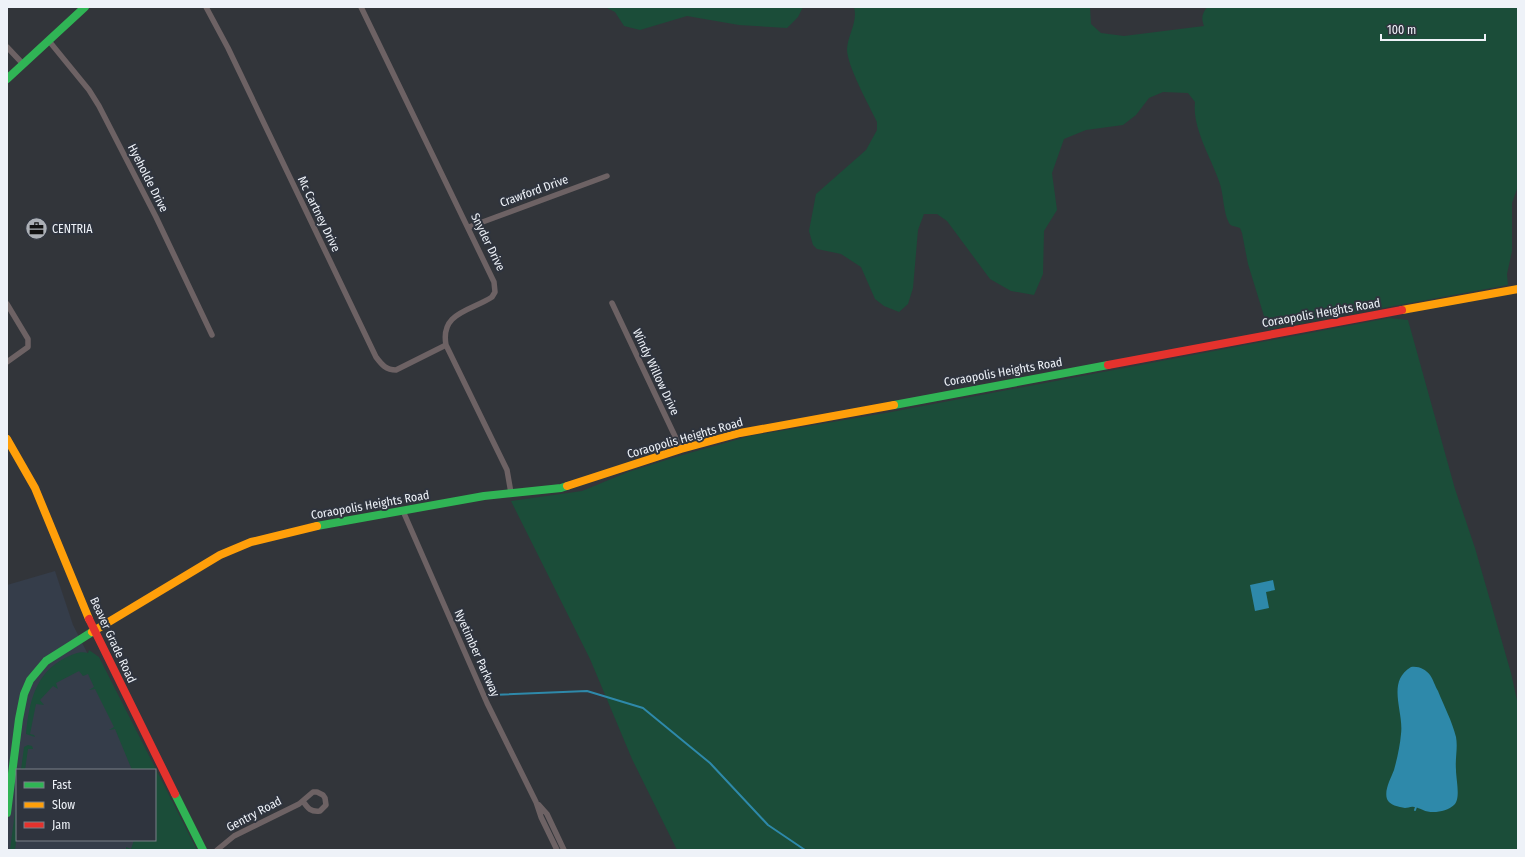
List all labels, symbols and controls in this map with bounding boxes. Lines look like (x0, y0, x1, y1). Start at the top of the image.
scale bar (1381, 16, 1485, 42)
text: 100 m (1387, 23, 1416, 37)
street label: Hyeholde Drive (125, 141, 171, 215)
street label: Crawford Drive (498, 172, 570, 210)
street label: Mc Cartney Drive (295, 174, 343, 254)
street label: Snyder Drive (468, 211, 508, 273)
office icon: CENTRIA (23, 216, 49, 242)
place label: CENTRIA (52, 222, 93, 236)
street label: Coraopolis Heights Road (1261, 296, 1381, 330)
street label: Windy Willow Drive (630, 327, 682, 417)
street label: Coraopolis Heights Road (943, 355, 1063, 389)
street label: Coraopolis Heights Road (625, 415, 745, 461)
street label: Coraopolis Heights Road (310, 488, 430, 522)
street label: Beaver Grade Road (87, 595, 139, 685)
street label: Nyetimber Parkway (451, 607, 503, 699)
legend (16, 769, 156, 841)
text: Fast (52, 778, 71, 792)
street label: Gentry Road (224, 794, 284, 834)
text: Slow (52, 798, 75, 812)
text: Jam (52, 818, 70, 832)

